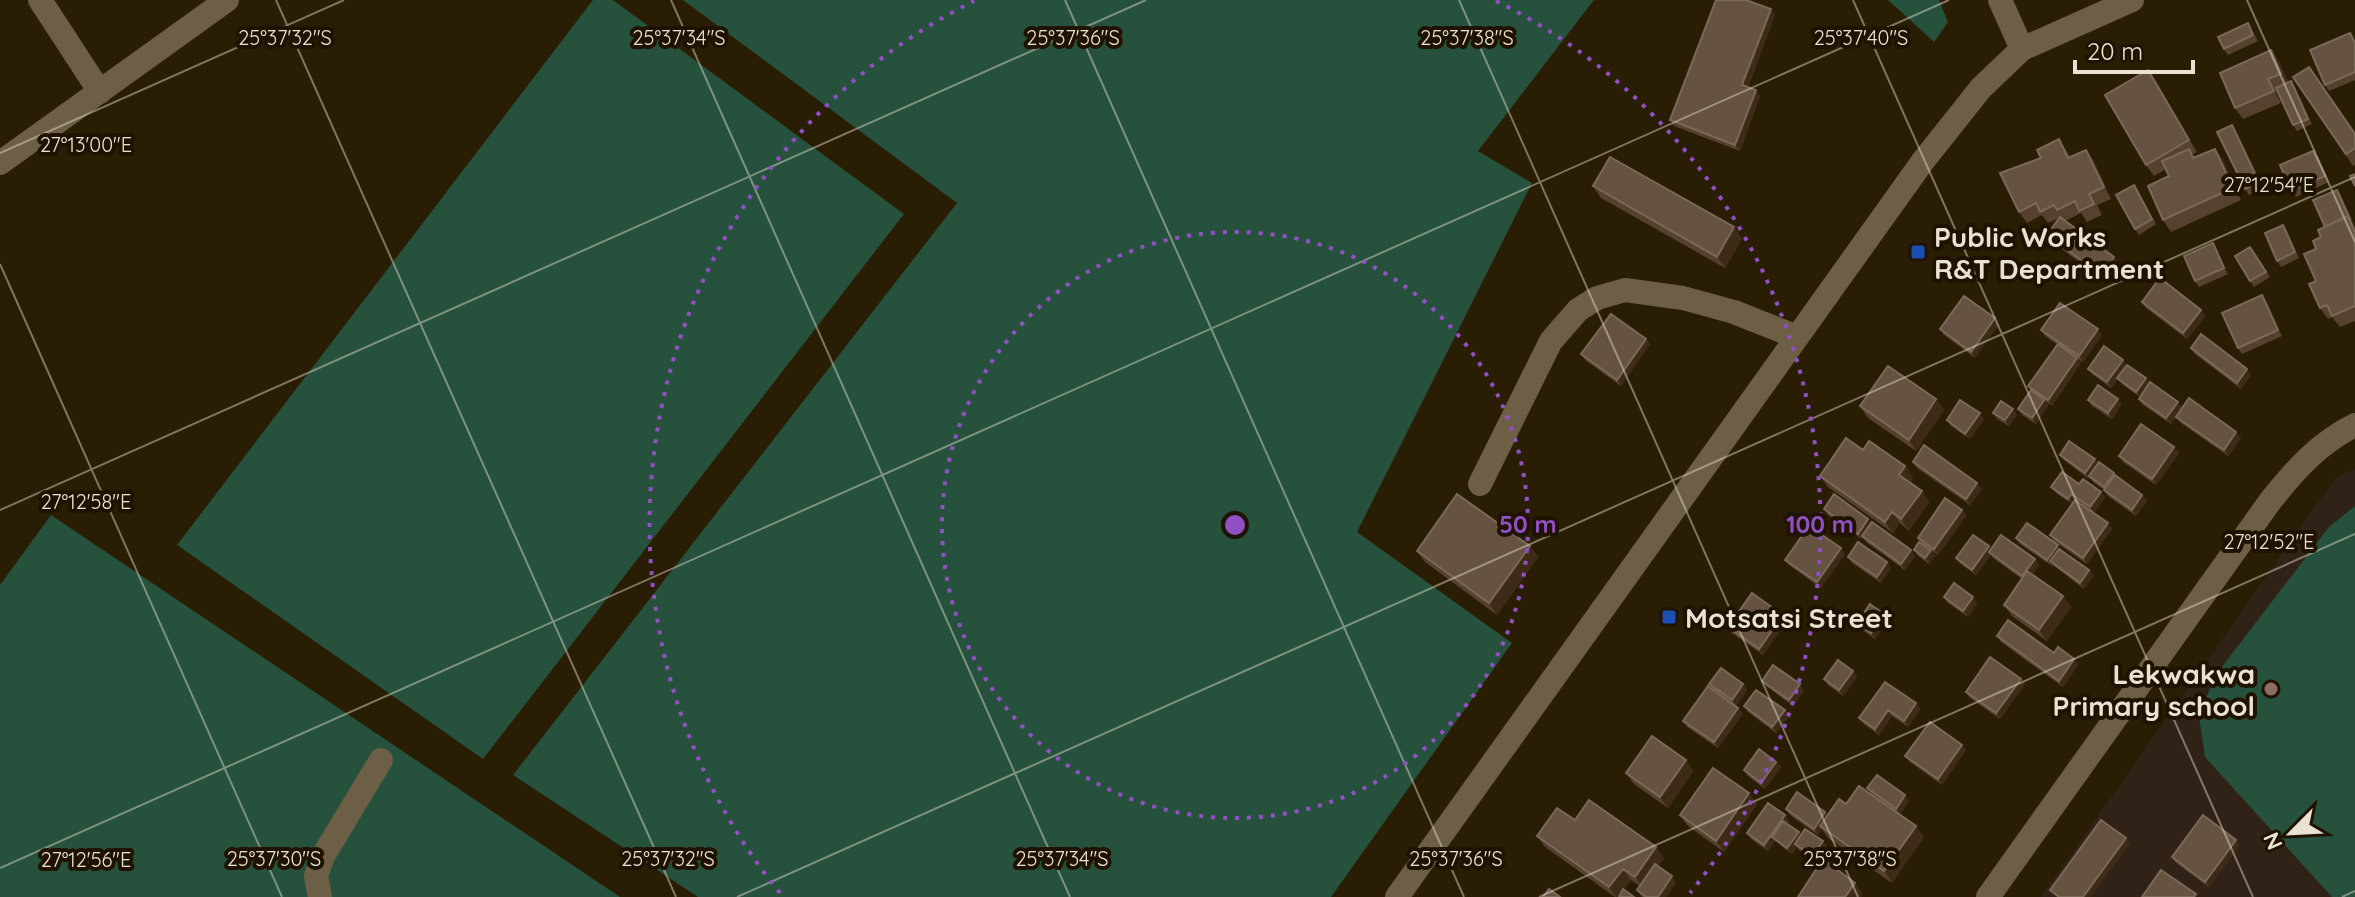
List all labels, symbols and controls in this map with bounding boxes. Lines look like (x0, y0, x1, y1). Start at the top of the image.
scale bar (2075, 24, 2193, 74)
text: 25°37'32"S (238, 25, 332, 50)
text: 25°37'34"S (632, 25, 726, 50)
text: 25°37'36"S (1026, 25, 1120, 50)
text: 25°37'38"S (1420, 25, 1514, 50)
text: 25°37'40"S (1814, 25, 1908, 50)
text: 20 m (2087, 36, 2143, 66)
text: 27°13'00"E (40, 132, 132, 157)
text: 27°12'54"E (2224, 172, 2314, 197)
place label: Public Works R&T Department (1934, 219, 2164, 286)
marker: Public Works R&T Department (1909, 243, 1927, 261)
text: 27°12'58"E (41, 489, 131, 514)
text: 50 m (1499, 509, 1557, 539)
text: 100 m (1786, 509, 1854, 539)
centre of rings (1221, 511, 1249, 539)
text: 27°12'52"E (2224, 529, 2314, 554)
place label: Motsatsi Street (1685, 600, 1893, 635)
marker: Motsatsi Street (1660, 608, 1678, 626)
place label: Lekwakwa Primary school (2053, 656, 2255, 723)
marker: Lekwakwa Primary school (2262, 680, 2280, 698)
north arrow (2251, 793, 2331, 873)
text: N (2257, 828, 2289, 854)
text: 25°37'30"S (227, 846, 321, 871)
text: 25°37'32"S (621, 846, 715, 871)
text: 25°37'34"S (1015, 846, 1109, 871)
text: 25°37'36"S (1409, 846, 1503, 871)
text: 25°37'38"S (1803, 846, 1897, 871)
text: 27°12'56"E (41, 847, 131, 872)

